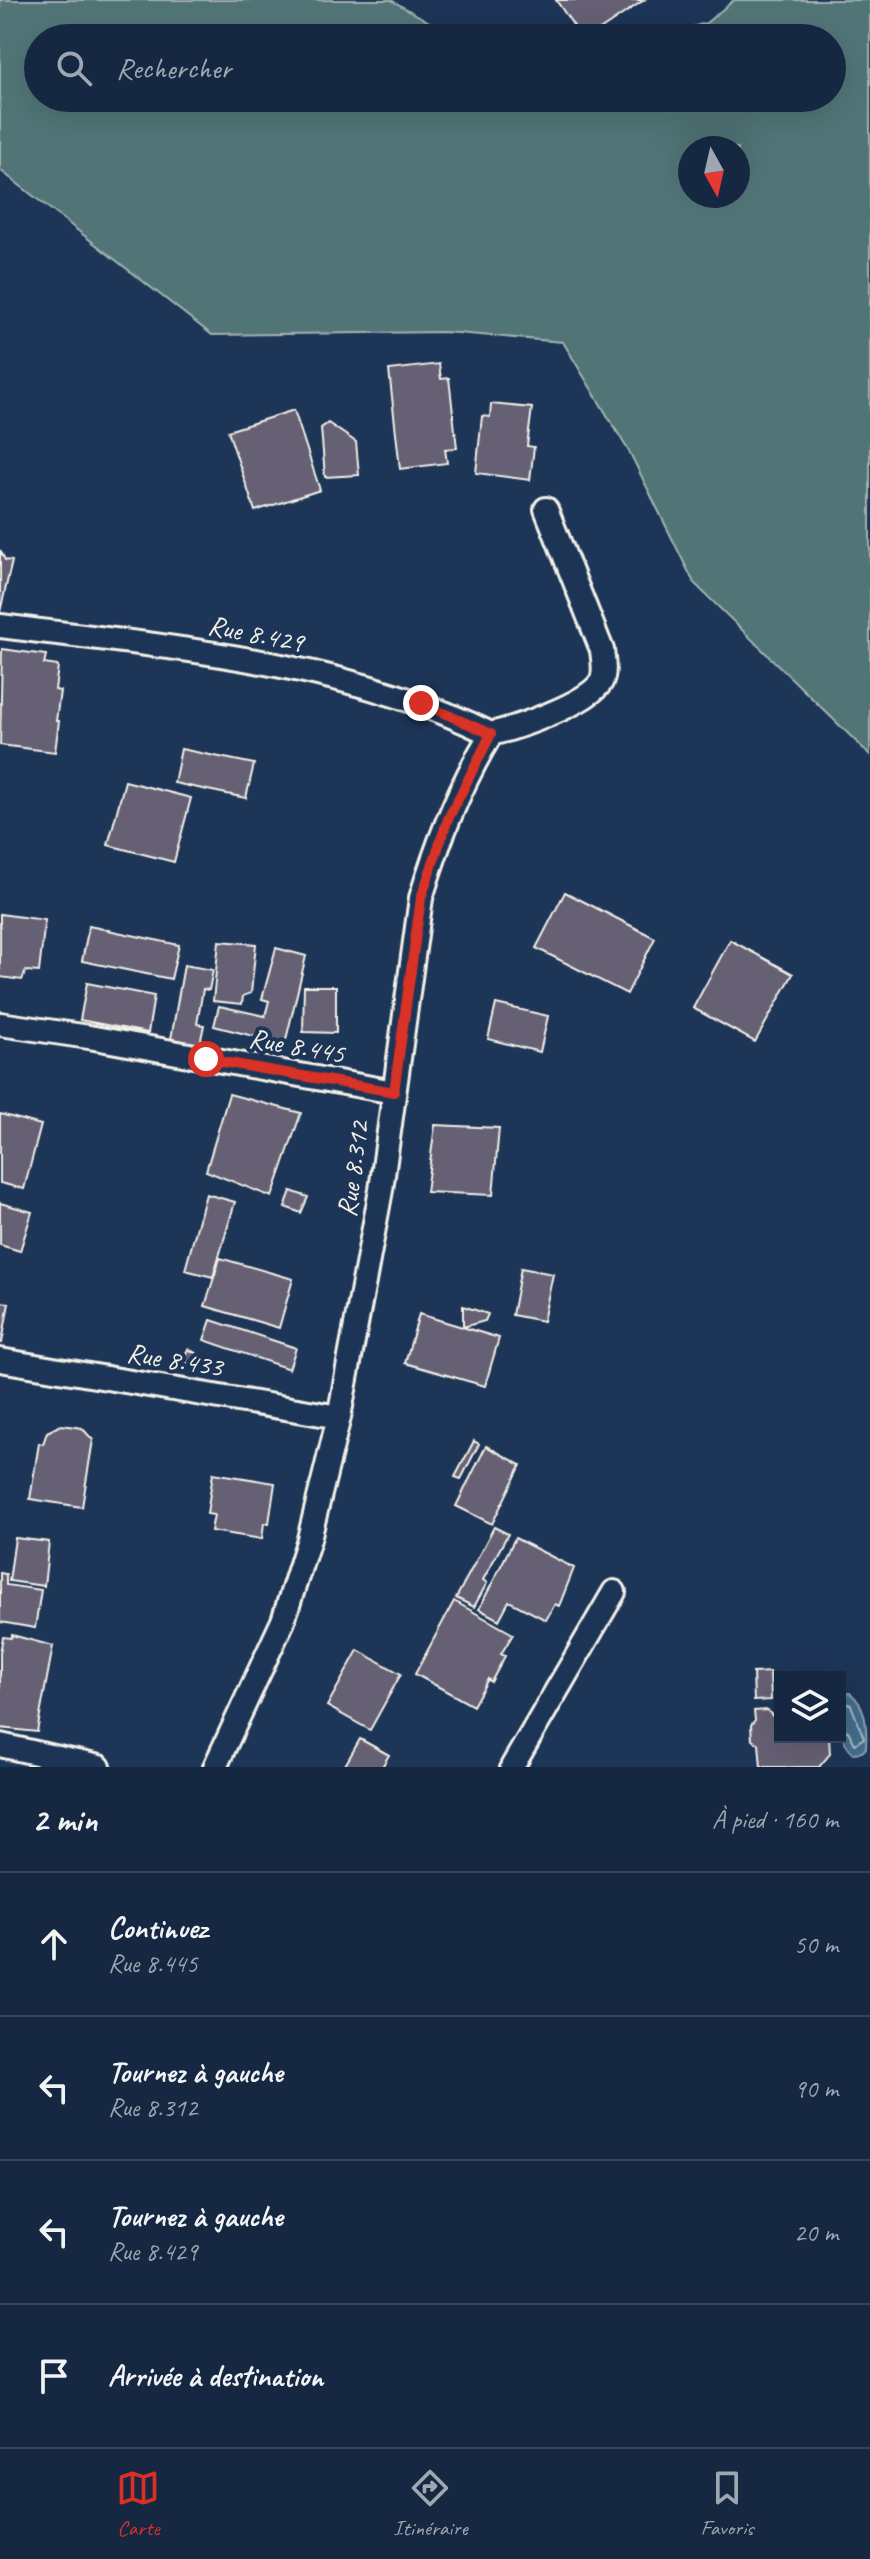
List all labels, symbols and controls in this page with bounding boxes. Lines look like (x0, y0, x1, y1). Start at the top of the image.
search box (24, 24, 846, 112)
icon: search (52, 46, 96, 90)
text: Rechercher (116, 49, 231, 87)
north arrow (678, 136, 750, 208)
street label: Rue 8.429 (205, 607, 309, 660)
route end (403, 685, 439, 721)
street label: Rue 8.445 (246, 1020, 349, 1071)
route start (188, 1041, 224, 1077)
street label: Rue 8.312 (328, 1117, 377, 1219)
street label: Rue 8.433 (125, 1335, 228, 1385)
map controls (774, 1671, 846, 1743)
button: layers (774, 1671, 846, 1743)
text: 2 min (32, 1798, 97, 1841)
text: À pied · 160 m (712, 1803, 838, 1836)
text: Continuez (108, 1909, 207, 1947)
icon: ahead (32, 1922, 76, 1966)
text: 50 m (794, 1928, 838, 1961)
text: Rue 8.445 (108, 1947, 198, 1980)
text: Tournez à gauche (108, 2053, 283, 2091)
icon: left (32, 2066, 76, 2110)
text: 90 m (794, 2072, 838, 2105)
text: Rue 8.312 (108, 2091, 198, 2124)
text: Tournez à gauche (108, 2197, 283, 2235)
icon: left (32, 2210, 76, 2254)
text: 20 m (794, 2216, 838, 2249)
text: Rue 8.429 (108, 2235, 198, 2268)
icon: arrive (32, 2354, 76, 2398)
text: Arrivée à destination (108, 2357, 323, 2395)
tab: Carte (116, 2466, 160, 2542)
tab: Itinéraire (393, 2466, 468, 2542)
tab: Favoris (700, 2466, 754, 2542)

